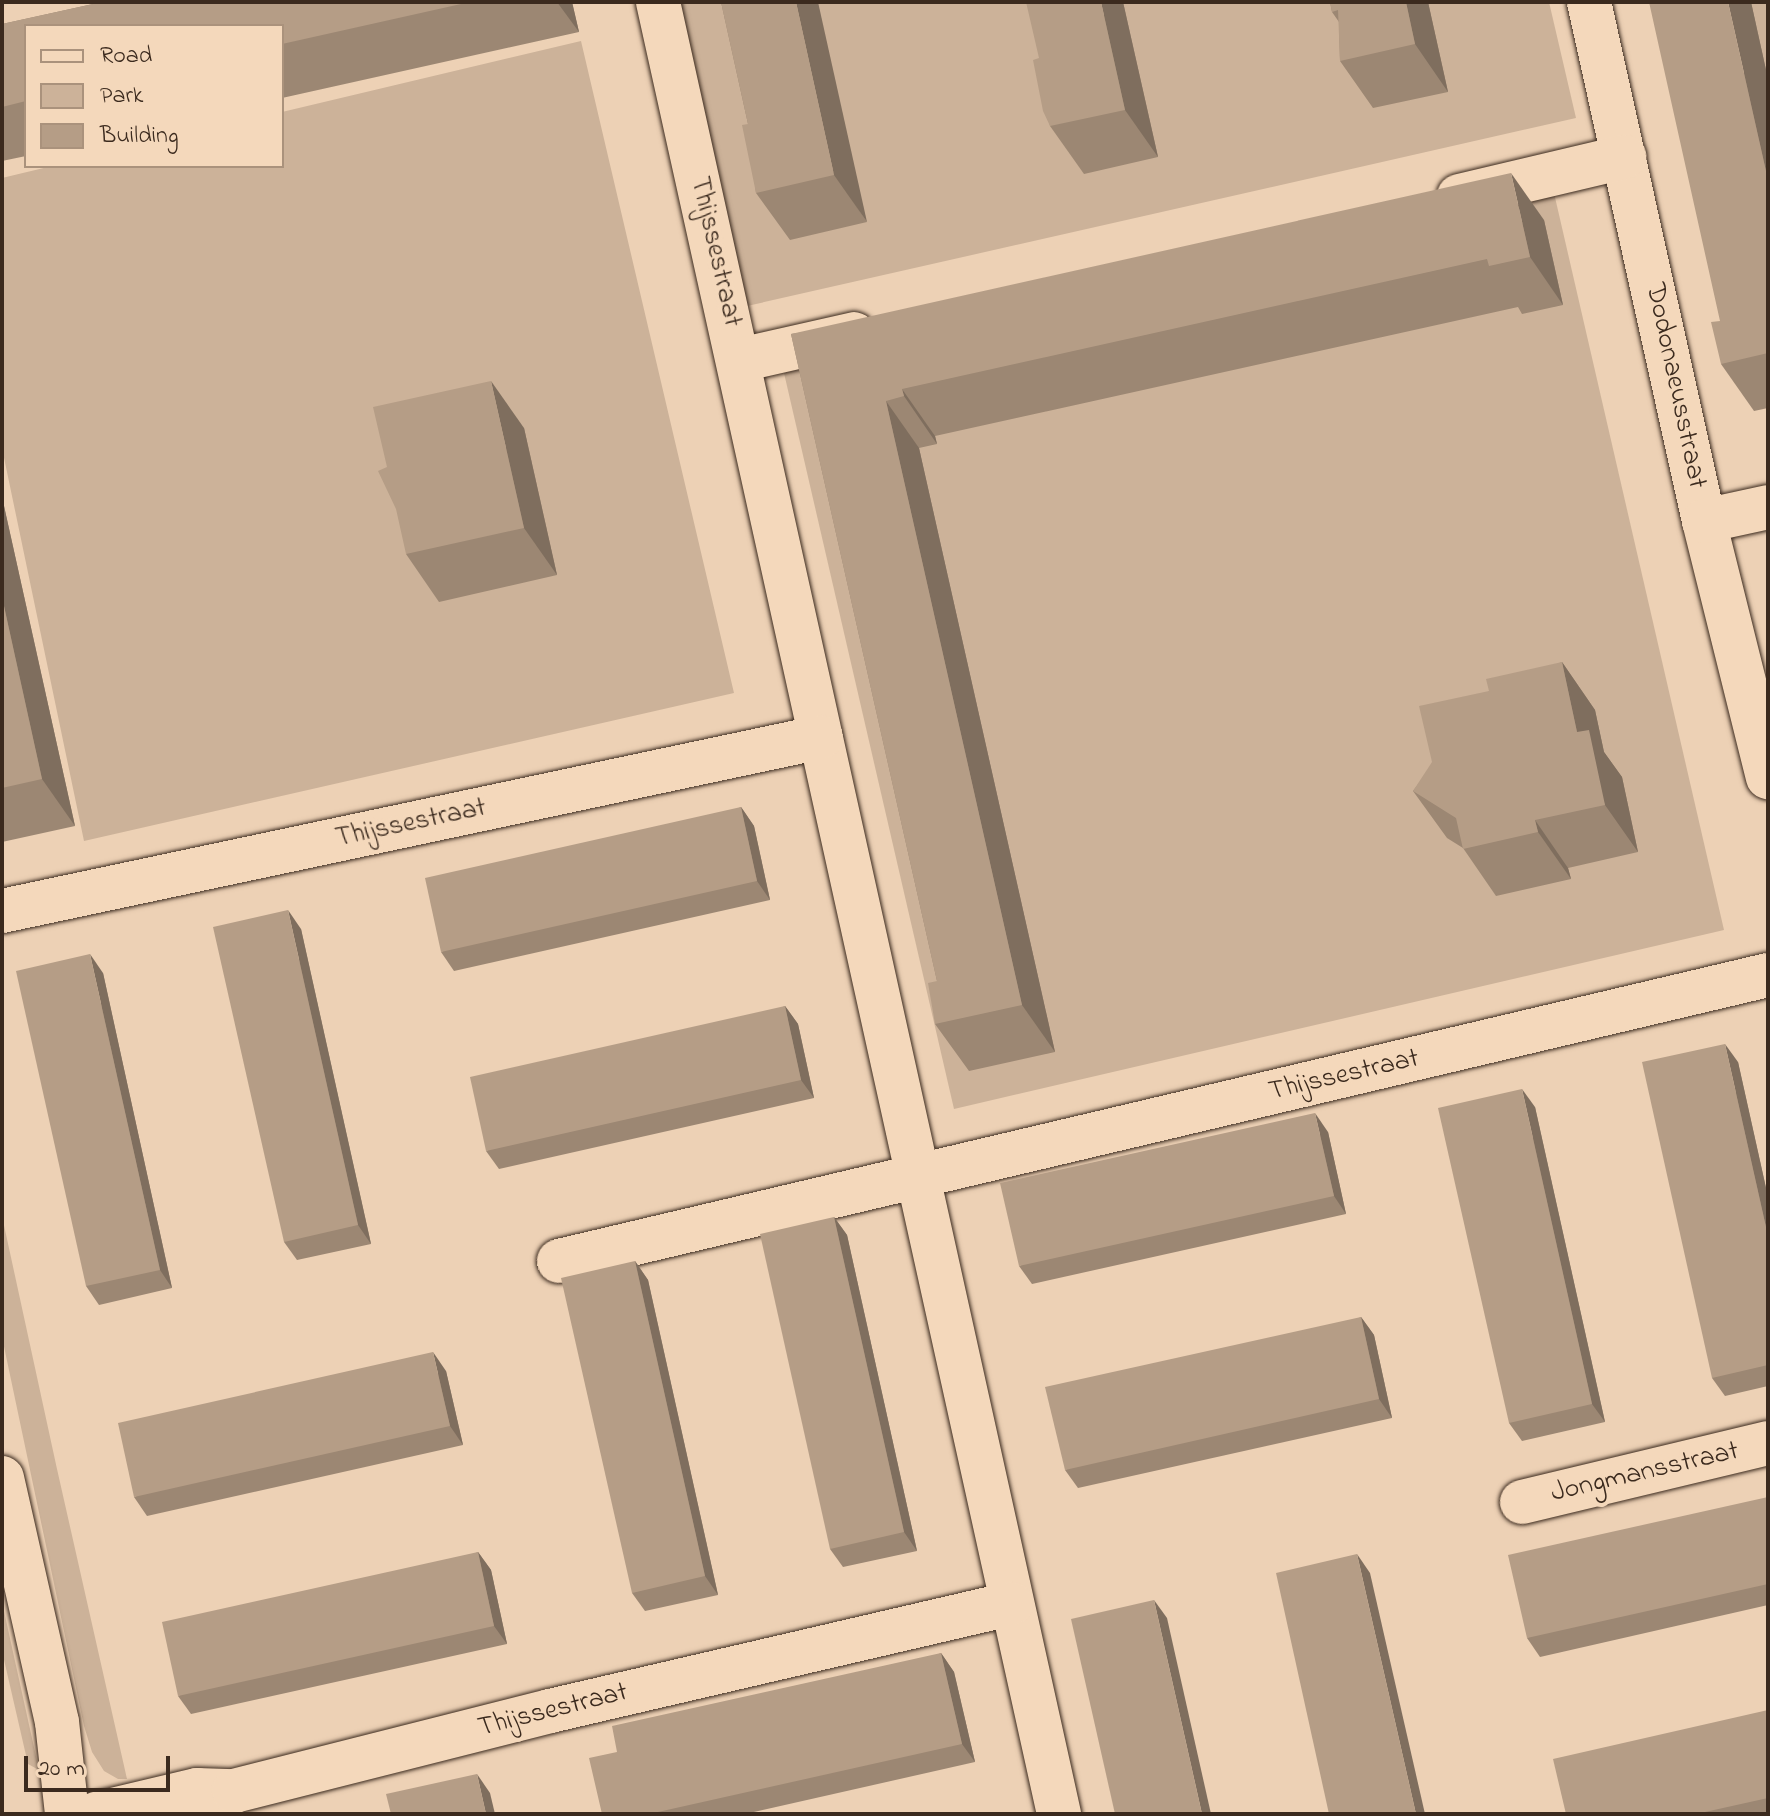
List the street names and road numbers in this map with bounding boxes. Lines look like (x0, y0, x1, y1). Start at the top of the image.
street label: Thijssestraat (681, 174, 749, 330)
street label: Dodonaeusstraat (1637, 280, 1713, 492)
street label: Thijssestraat (333, 792, 489, 856)
street label: Thijssestraat (1266, 1042, 1422, 1110)
street label: Jongmansstraat (1548, 1435, 1742, 1511)
street label: Thijssestraat (475, 1676, 631, 1746)

